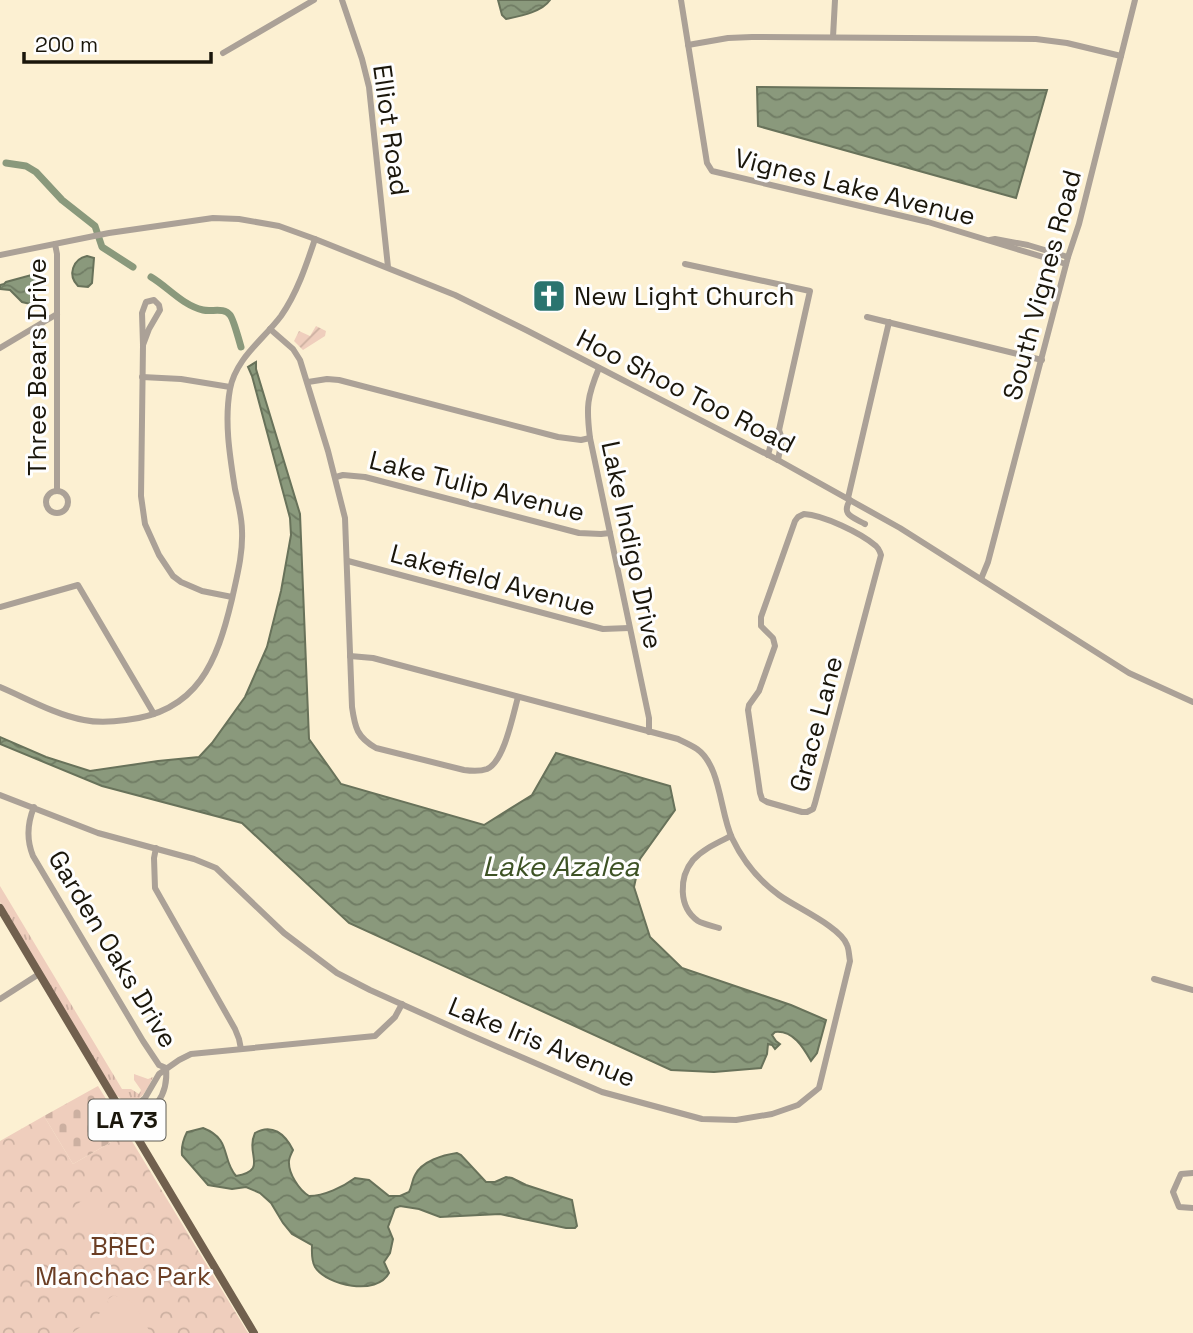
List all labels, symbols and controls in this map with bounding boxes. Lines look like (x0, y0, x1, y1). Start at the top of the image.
scale bar (24, 21, 212, 65)
text: 200 m (35, 31, 98, 58)
street label: Elliot Road (365, 62, 417, 198)
street label: Vignes Lake Avenue (731, 141, 979, 233)
street label: South Vignes Road (995, 166, 1089, 404)
street label: Three Bears Drive (20, 258, 54, 476)
church icon: New Light Church (530, 277, 568, 315)
place label: New Light Church (574, 279, 795, 313)
street label: Hoo Shoo Too Road (571, 321, 801, 461)
street label: Lake Indigo Drive (593, 438, 671, 652)
street label: Lake Tulip Avenue (366, 443, 588, 529)
street label: Lakefield Avenue (387, 536, 599, 624)
street label: Grace Lane (782, 652, 850, 796)
street label: Garden Oaks Drive (41, 844, 185, 1054)
water label: Lake Azalea (483, 848, 640, 884)
street label: Lake Iris Avenue (443, 989, 641, 1095)
road number: LA 73 (88, 1100, 166, 1140)
park label: BREC Manchac Park (35, 1229, 211, 1293)

